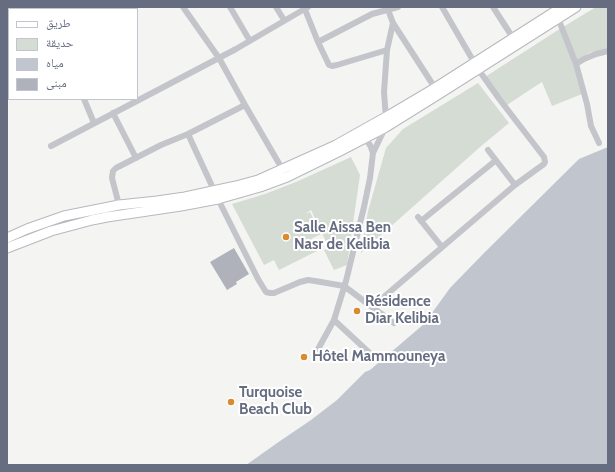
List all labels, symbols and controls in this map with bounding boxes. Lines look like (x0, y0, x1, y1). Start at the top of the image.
legend (8, 8, 138, 100)
text: طريق (46, 15, 71, 30)
text: حديقة (46, 35, 74, 50)
text: مياه (46, 55, 64, 70)
text: مبنى (46, 75, 67, 90)
place label: Salle Aissa Ben Nasr de Kelibia (294, 219, 391, 254)
marker: Salle Aissa Ben Nasr de Kelibia (281, 232, 291, 242)
place label: Résidence Diar Kelibia (365, 293, 439, 328)
marker: Résidence Diar Kelibia (352, 306, 362, 316)
place label: Hôtel Mammouneya (312, 348, 446, 366)
marker: Hôtel Mammouneya (299, 352, 309, 362)
place label: Turquoise Beach Club (239, 384, 312, 419)
marker: Turquoise Beach Club (226, 397, 236, 407)

